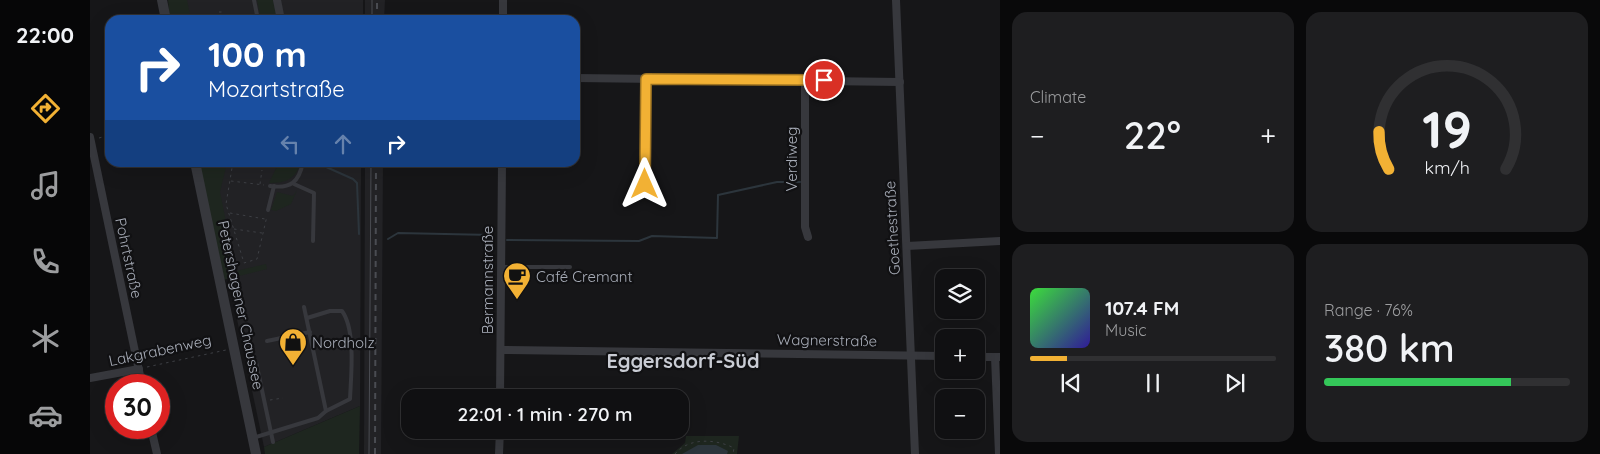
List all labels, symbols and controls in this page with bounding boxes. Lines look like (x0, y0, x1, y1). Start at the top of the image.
text: 22:00 (16, 21, 74, 49)
text: 100 m (208, 32, 307, 76)
icon: right (125, 35, 190, 100)
pin (803, 59, 845, 101)
icon: arrive (810, 66, 838, 94)
text: Mozartstraße (208, 75, 345, 103)
text: Climate (1030, 87, 1086, 107)
icon: directions (28, 91, 63, 126)
text: 19 (1422, 96, 1472, 161)
text: 22° (1124, 111, 1181, 159)
text: − (1030, 118, 1045, 153)
text: + (1260, 118, 1276, 153)
street label: Verdiweg (782, 127, 801, 191)
icon: left (276, 130, 304, 158)
icon: ahead (329, 130, 357, 158)
icon: right (382, 130, 410, 158)
text: km/h (1424, 156, 1470, 178)
position arrow (618, 157, 670, 209)
icon: music (28, 168, 63, 203)
street label: Goethestraße (880, 180, 904, 276)
street label: Pohrtstraße (111, 216, 147, 300)
street label: Petershagener Chaussee (214, 219, 268, 391)
street label: Bermannstraße (478, 226, 497, 334)
icon: phone (28, 244, 63, 279)
cafe icon: Café Cremant (502, 261, 532, 300)
place label: Café Cremant (536, 267, 633, 286)
map controls (935, 269, 985, 439)
button: layers (935, 269, 985, 319)
text: 107.4 FM (1105, 296, 1179, 320)
text: Range · 76% (1324, 300, 1413, 320)
text: Music (1105, 320, 1147, 340)
icon: climate (28, 321, 63, 356)
text: 380 km (1324, 324, 1455, 372)
shop icon: Nordholz (278, 327, 308, 366)
button: + (935, 329, 985, 379)
street label: Lakgrabenweg (107, 330, 213, 370)
street label: Wagnerstraße (777, 330, 877, 350)
place label: Nordholz (312, 333, 375, 352)
district label: Eggersdorf-Süd (606, 348, 760, 373)
icon: previous (1057, 369, 1085, 397)
icon: pause (1139, 369, 1167, 397)
icon: next (1221, 369, 1249, 397)
speed limit sign: 30 (105, 374, 170, 439)
button: − (935, 389, 985, 439)
icon: car (28, 398, 63, 433)
text: 22:01 · 1 min · 270 m (458, 402, 632, 426)

